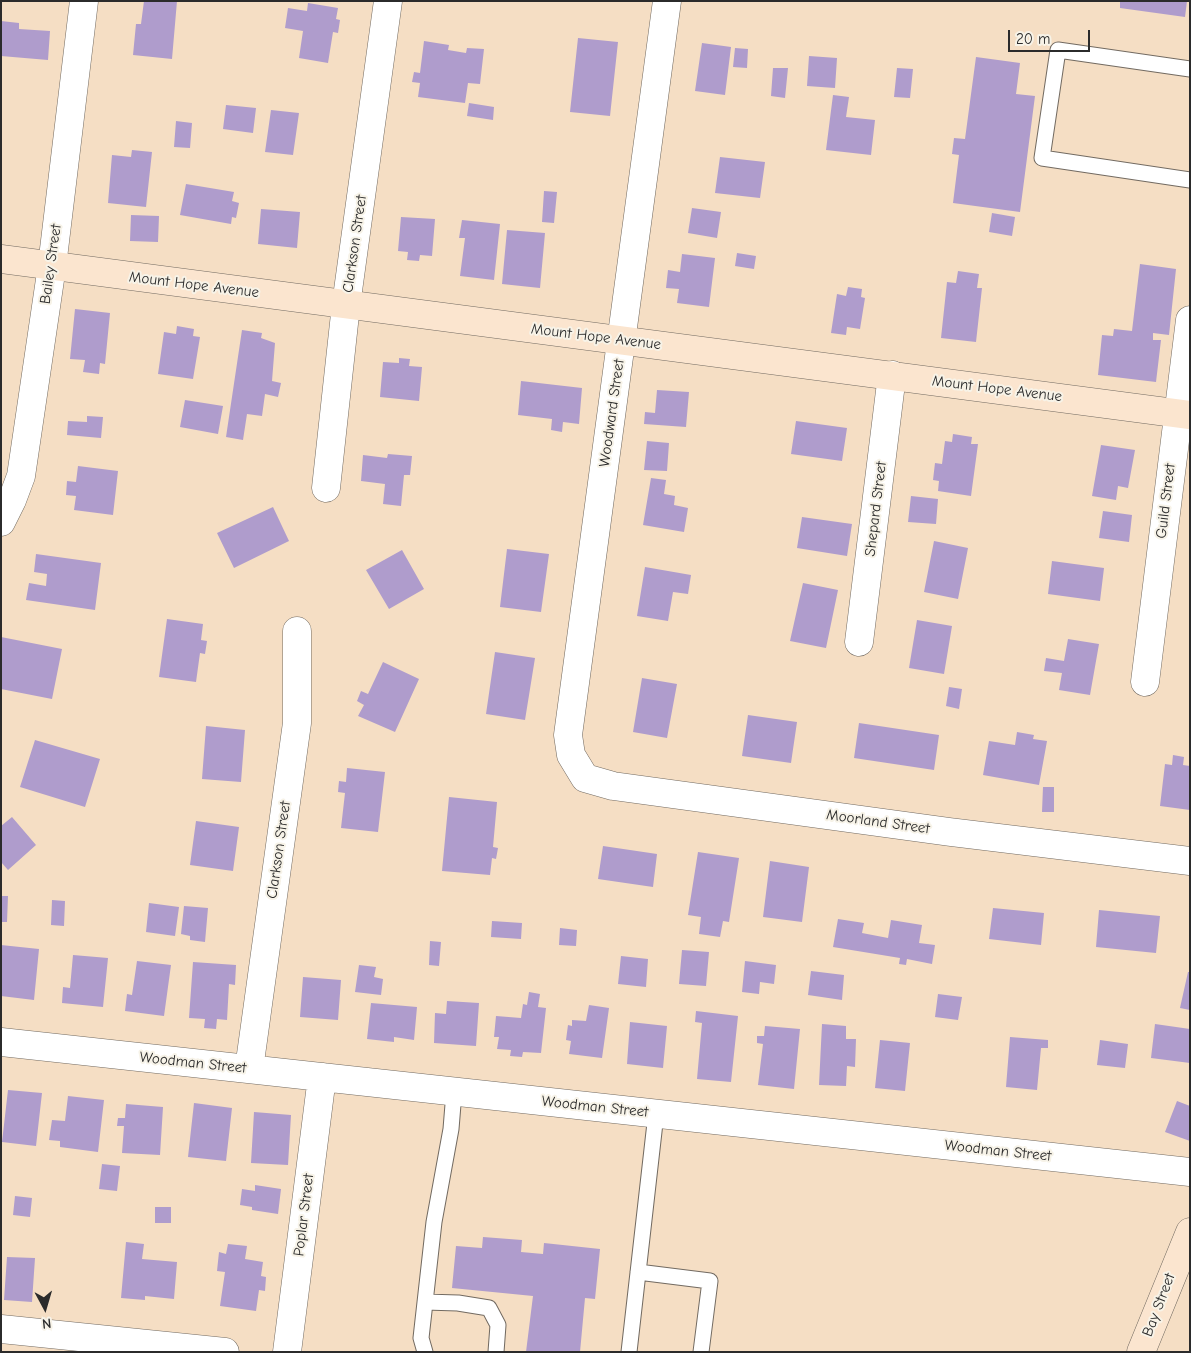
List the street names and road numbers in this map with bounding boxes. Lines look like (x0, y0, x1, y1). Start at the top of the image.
street label: Clarkson Street (339, 194, 371, 294)
street label: Bailey Street (36, 223, 66, 305)
street label: Mount Hope Avenue (128, 268, 260, 302)
street label: Mount Hope Avenue (530, 320, 662, 354)
street label: Woodward Street (596, 358, 628, 468)
street label: Mount Hope Avenue (931, 372, 1063, 406)
street label: Shepard Street (861, 460, 891, 558)
street label: Guild Street (1152, 462, 1180, 540)
street label: Clarkson Street (263, 800, 295, 900)
street label: Moorland Street (825, 806, 931, 838)
street label: Woodman Street (139, 1048, 247, 1078)
street label: Woodman Street (541, 1092, 649, 1122)
street label: Woodman Street (944, 1136, 1052, 1166)
street label: Poplar Street (290, 1173, 318, 1257)
street label: Bay Street (1139, 1271, 1179, 1339)

